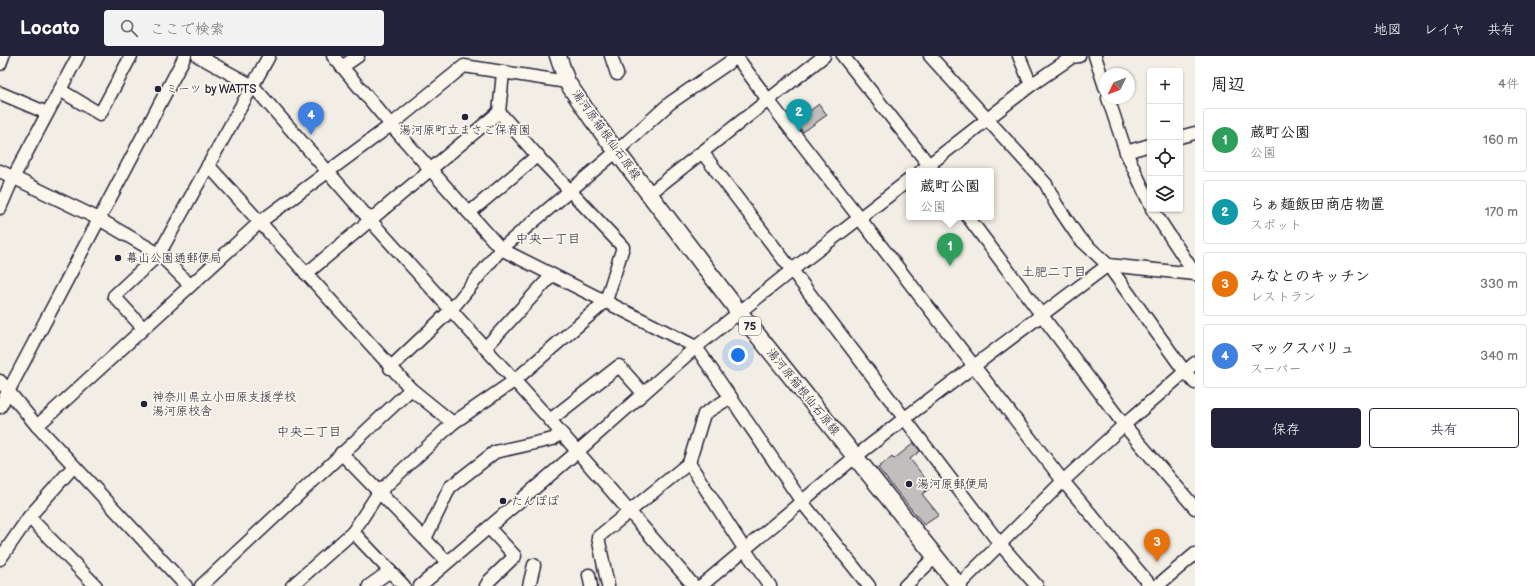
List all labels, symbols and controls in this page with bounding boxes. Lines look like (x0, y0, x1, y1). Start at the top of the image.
search box (104, 10, 384, 46)
text: Locato (20, 17, 80, 40)
icon: search (118, 17, 140, 39)
text: ここで検索 (150, 20, 225, 39)
text: 地図 (1374, 21, 1402, 38)
text: レイヤ (1424, 21, 1465, 38)
text: 共有 (1487, 21, 1515, 38)
north arrow (1099, 68, 1135, 104)
map controls (1147, 68, 1183, 212)
button: + (1147, 68, 1183, 104)
text: 周辺 (1211, 75, 1245, 95)
text: 4件 (1498, 76, 1519, 92)
place label: ミーツ by WATTS (166, 82, 257, 97)
marker: ミーツ by WATTS (153, 84, 163, 94)
street label: 湯河原箱根仙石原線 (568, 87, 644, 183)
pin: 2 (786, 99, 812, 132)
pin: 4 (298, 102, 324, 135)
button: − (1147, 104, 1183, 140)
marker: 湯河原町立まさご保育園 (460, 112, 470, 122)
place label: 湯河原町立まさご保育園 (399, 123, 531, 138)
text: 蔵町公園 (1250, 123, 1310, 142)
text: 1 (1222, 132, 1228, 148)
text: 160 m (1483, 132, 1518, 148)
button: locate (1147, 140, 1183, 176)
text: 公園 (1250, 145, 1276, 161)
popup (906, 168, 994, 220)
button: layers (1147, 176, 1183, 212)
text: 蔵町公園 (920, 177, 980, 196)
text: らぁ麺飯田商店物置 (1250, 195, 1385, 214)
text: 公園 (920, 199, 946, 215)
text: 2 (1221, 204, 1229, 220)
text: 170 m (1485, 204, 1518, 220)
text: スポット (1250, 217, 1302, 233)
district label: 中央一丁目 (515, 231, 581, 247)
pin: 1 (937, 233, 963, 266)
place label: 幕山公園通郵便局 (126, 251, 222, 266)
marker: 幕山公園通郵便局 (113, 253, 123, 263)
district label: 土肥二丁目 (1021, 264, 1087, 280)
text: みなとのキッチン (1250, 267, 1370, 286)
text: 3 (1221, 276, 1229, 292)
text: 330 m (1480, 276, 1518, 292)
text: レストラン (1250, 289, 1316, 305)
road number: 75 (739, 317, 761, 335)
text: マックスバリュ (1250, 339, 1355, 358)
your location (728, 345, 748, 365)
street label: 湯河原箱根仙石原線 (763, 345, 843, 439)
text: 4 (1221, 348, 1229, 364)
text: 340 m (1480, 348, 1518, 364)
text: スーパー (1250, 361, 1301, 377)
place label: 神奈川県立小田原支援学校 湯河原校舎 (152, 390, 296, 419)
marker: 神奈川県立小田原支援学校 湯河原校舎 (139, 399, 149, 409)
button: 保存 (1211, 408, 1361, 448)
button: 共有 (1369, 408, 1519, 448)
district label: 中央二丁目 (276, 424, 342, 440)
place label: 湯河原郵便局 (917, 477, 989, 492)
marker: 湯河原郵便局 (904, 479, 914, 489)
place label: たんぽぽ (511, 494, 559, 509)
marker: たんぽぽ (498, 496, 508, 506)
pin: 3 (1144, 529, 1170, 562)

